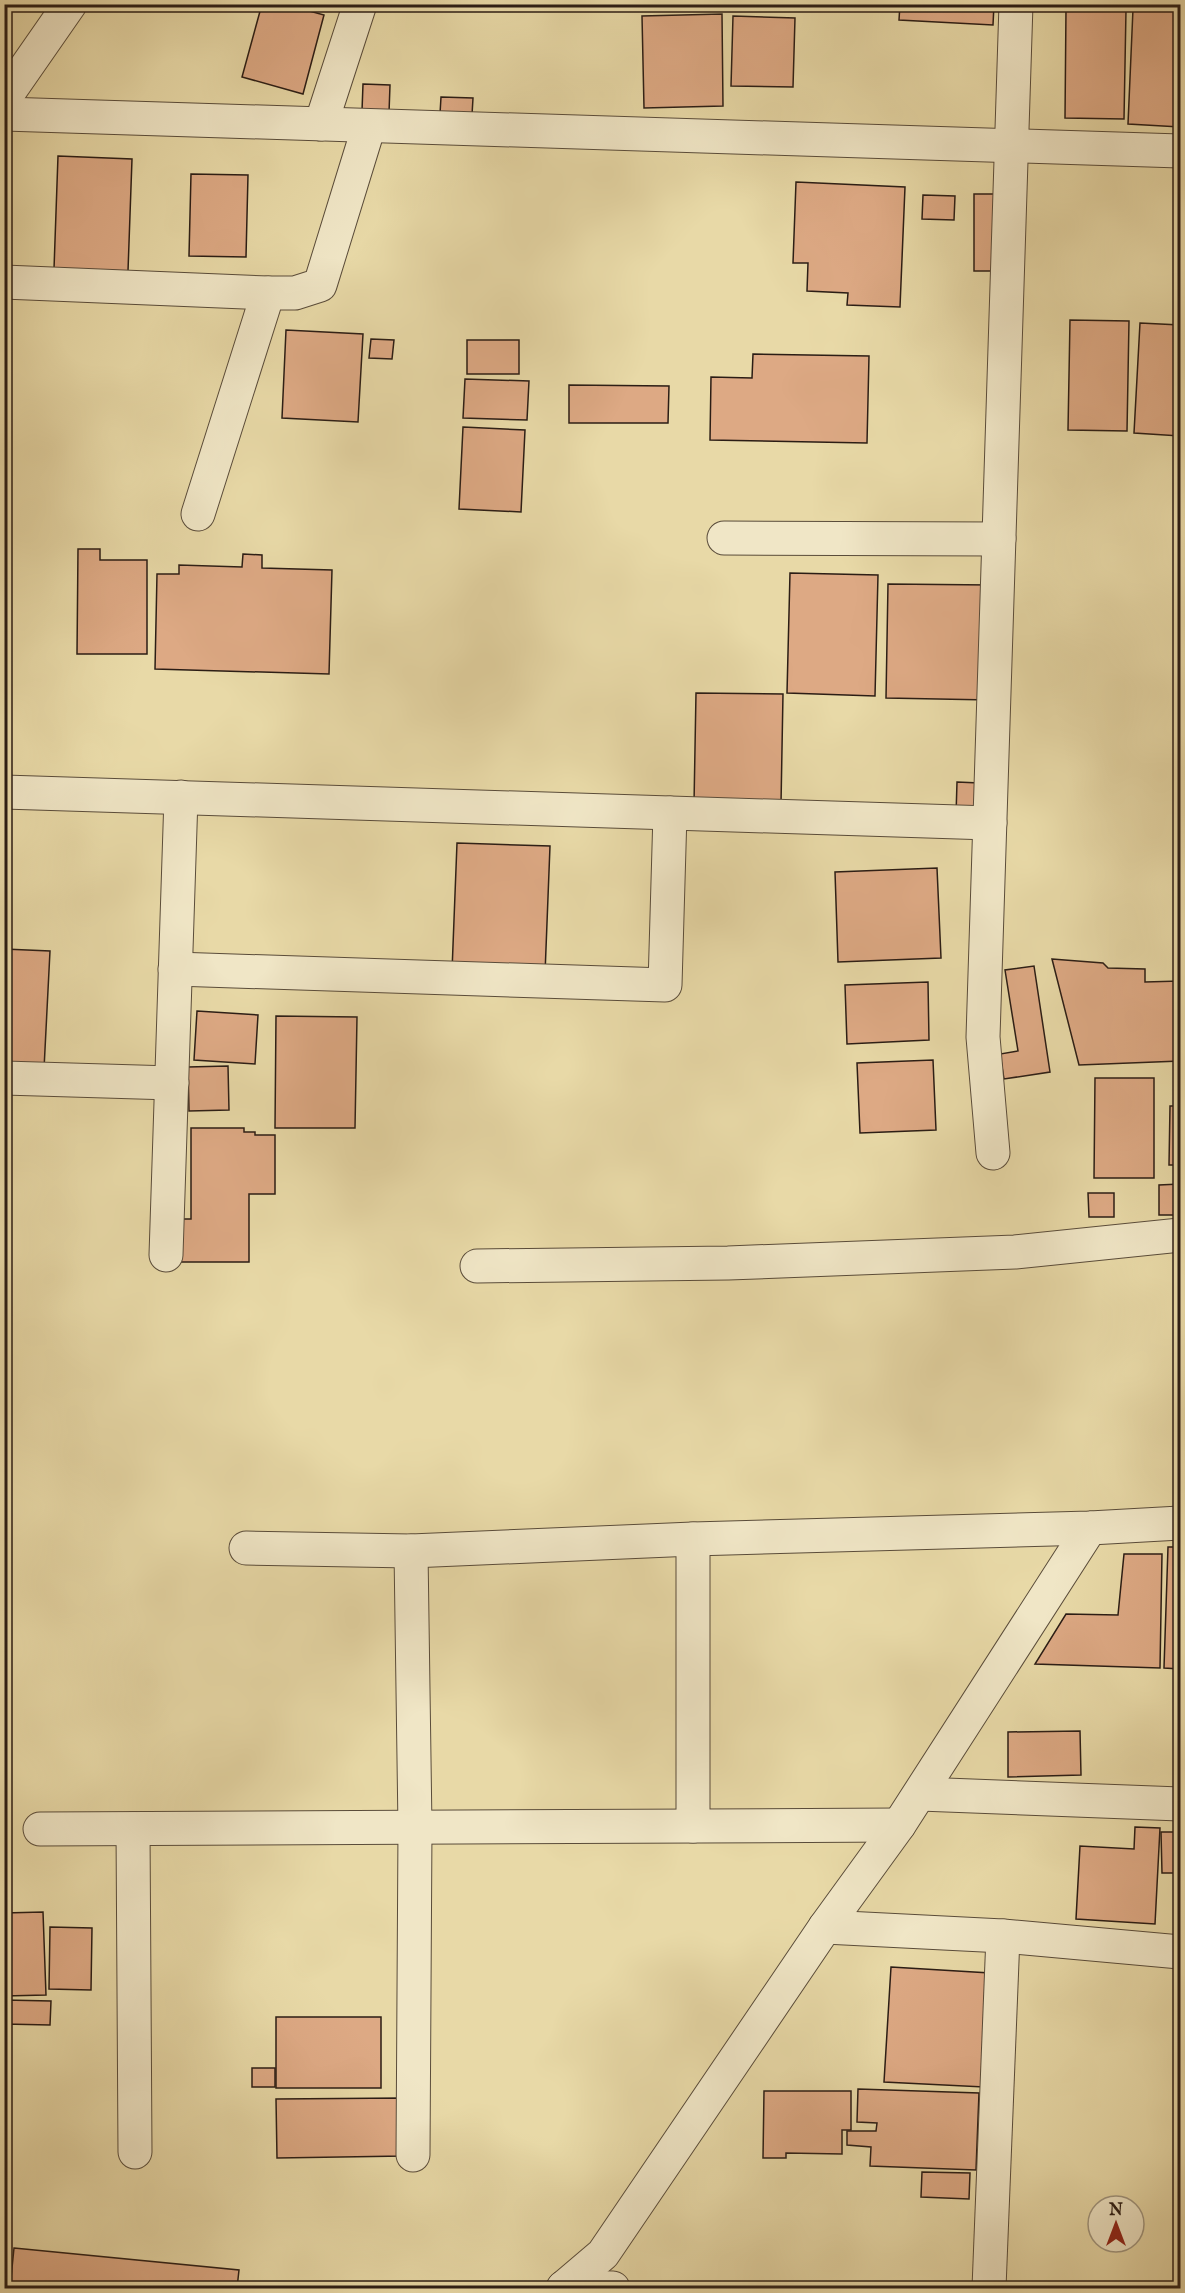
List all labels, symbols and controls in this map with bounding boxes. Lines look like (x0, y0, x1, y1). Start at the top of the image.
north arrow (1086, 2194, 1146, 2254)
text: N (1108, 2201, 1123, 2221)

